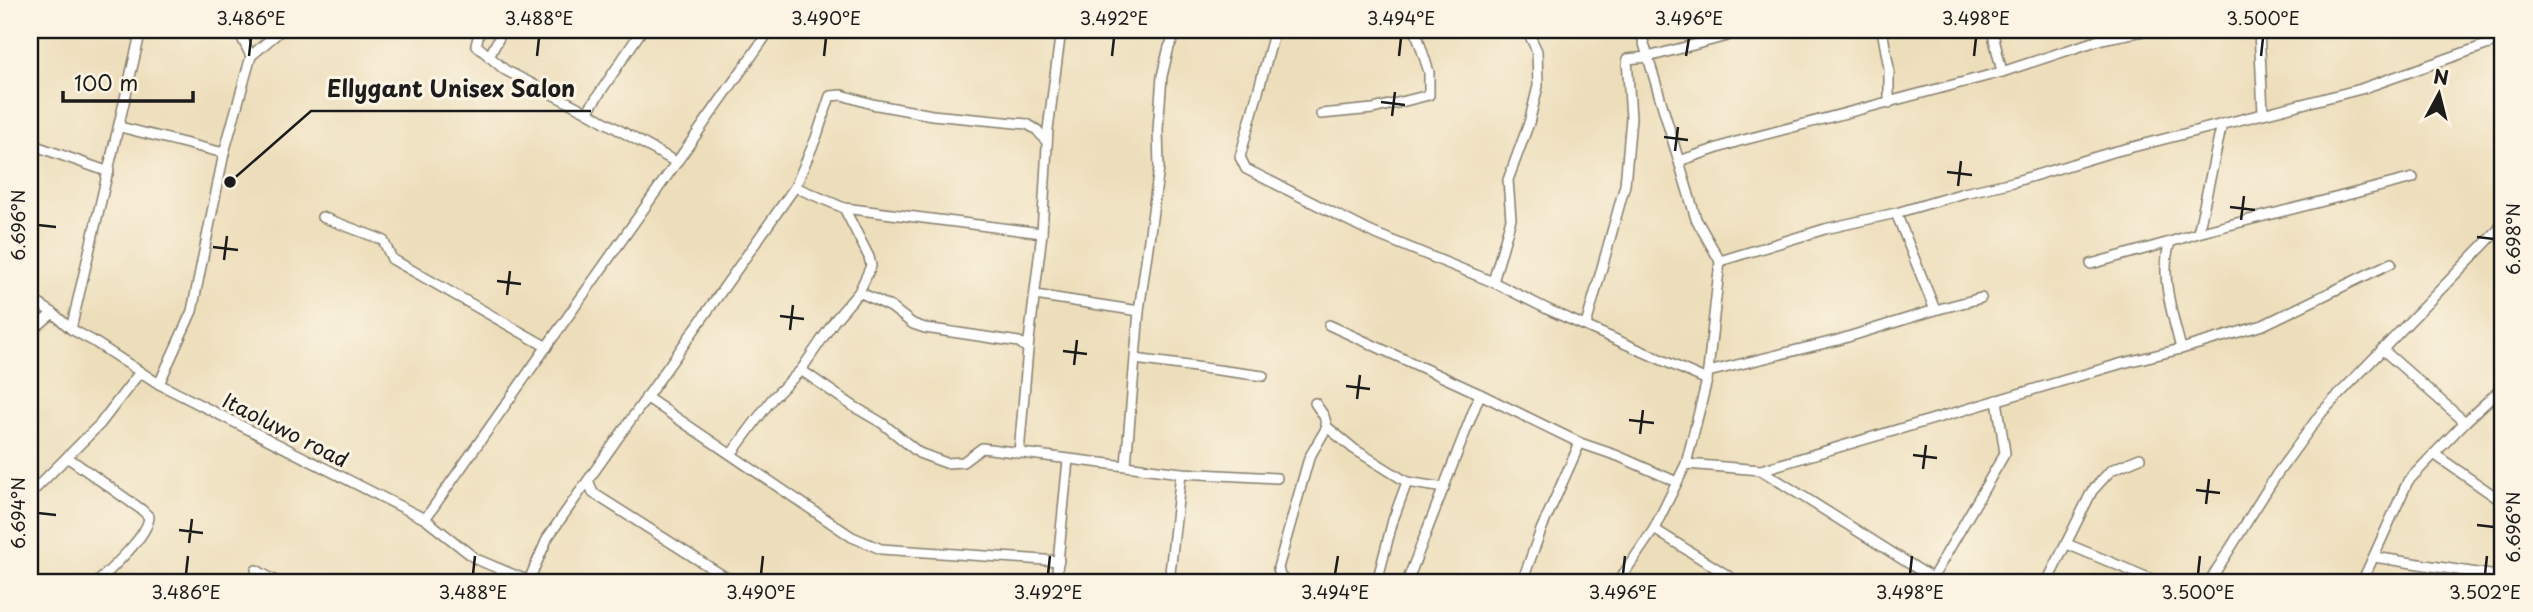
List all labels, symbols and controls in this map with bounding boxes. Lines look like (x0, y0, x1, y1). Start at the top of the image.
text: 3.486°E (216, 4, 286, 31)
text: 3.488°E (504, 4, 574, 31)
text: 3.490°E (791, 4, 861, 31)
text: 3.492°E (1079, 4, 1149, 31)
text: 3.494°E (1367, 4, 1435, 31)
text: 3.496°E (1655, 4, 1723, 31)
text: 3.498°E (1942, 4, 2010, 31)
text: 3.500°E (2226, 4, 2300, 31)
scale bar (63, 60, 192, 104)
north arrow (2404, 60, 2474, 130)
text: N (2432, 61, 2450, 91)
text: 100 m (74, 66, 138, 98)
callout: Ellygant Unisex Salon (311, 67, 591, 111)
text: Ellygant Unisex Salon (327, 70, 575, 105)
text: 6.696°N (4, 189, 31, 261)
text: 6.698°N (2499, 203, 2526, 275)
street label: Itaoluwo road (217, 383, 355, 475)
text: 6.694°N (4, 477, 31, 549)
text: 6.696°N (2499, 491, 2526, 563)
text: 3.486°E (151, 578, 221, 605)
text: 3.488°E (438, 578, 508, 605)
text: 3.490°E (726, 578, 796, 605)
text: 3.492°E (1013, 578, 1083, 605)
text: 3.494°E (1301, 578, 1369, 605)
text: 3.496°E (1589, 578, 1657, 605)
text: 3.498°E (1876, 578, 1944, 605)
text: 3.500°E (2161, 578, 2235, 605)
text: 3.502°E (2449, 578, 2521, 605)

